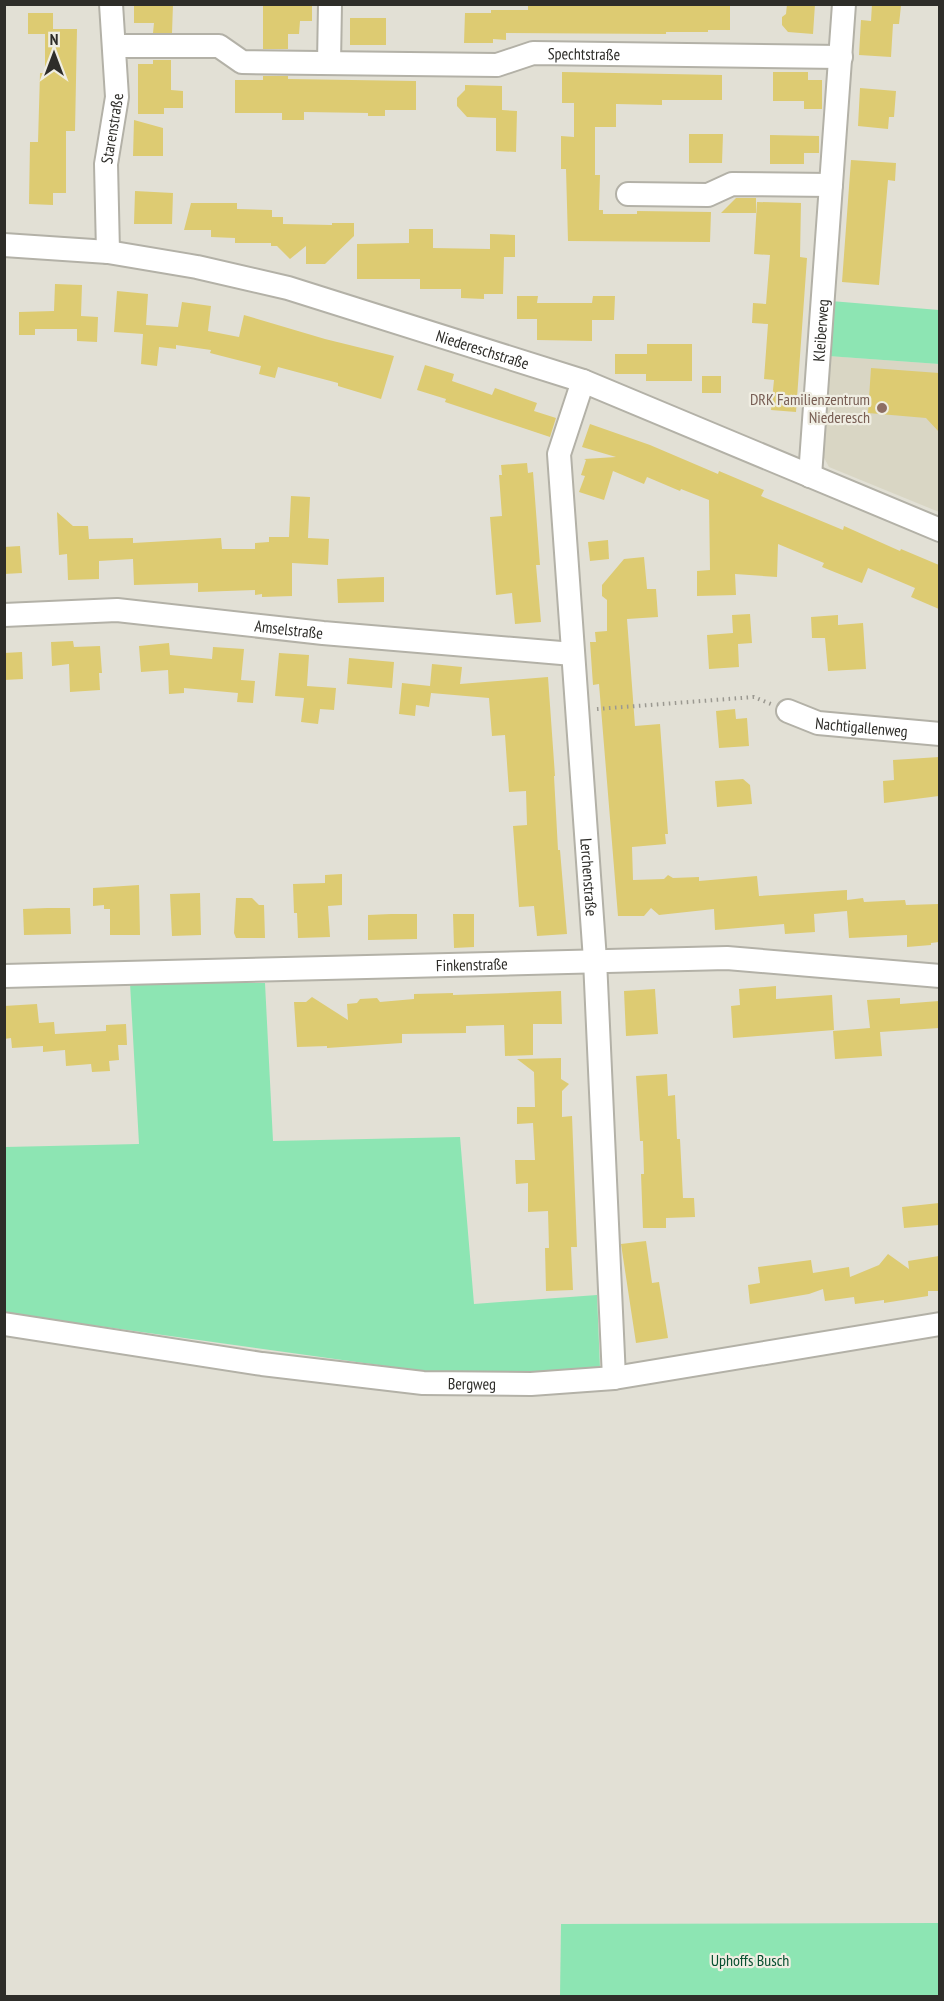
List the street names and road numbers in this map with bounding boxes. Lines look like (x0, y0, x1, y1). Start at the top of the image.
street label: Spechtstraße (548, 43, 620, 64)
street label: Starenstraße (96, 93, 127, 165)
street label: Kleiberweg (808, 299, 833, 362)
street label: Niedereschstraße (434, 325, 532, 373)
street label: Amselstraße (254, 615, 324, 643)
street label: Nachtigallenweg (814, 713, 909, 741)
street label: Lerchenstraße (576, 837, 602, 917)
street label: Finkenstraße (436, 953, 508, 975)
street label: Bergweg (448, 1373, 496, 1394)

